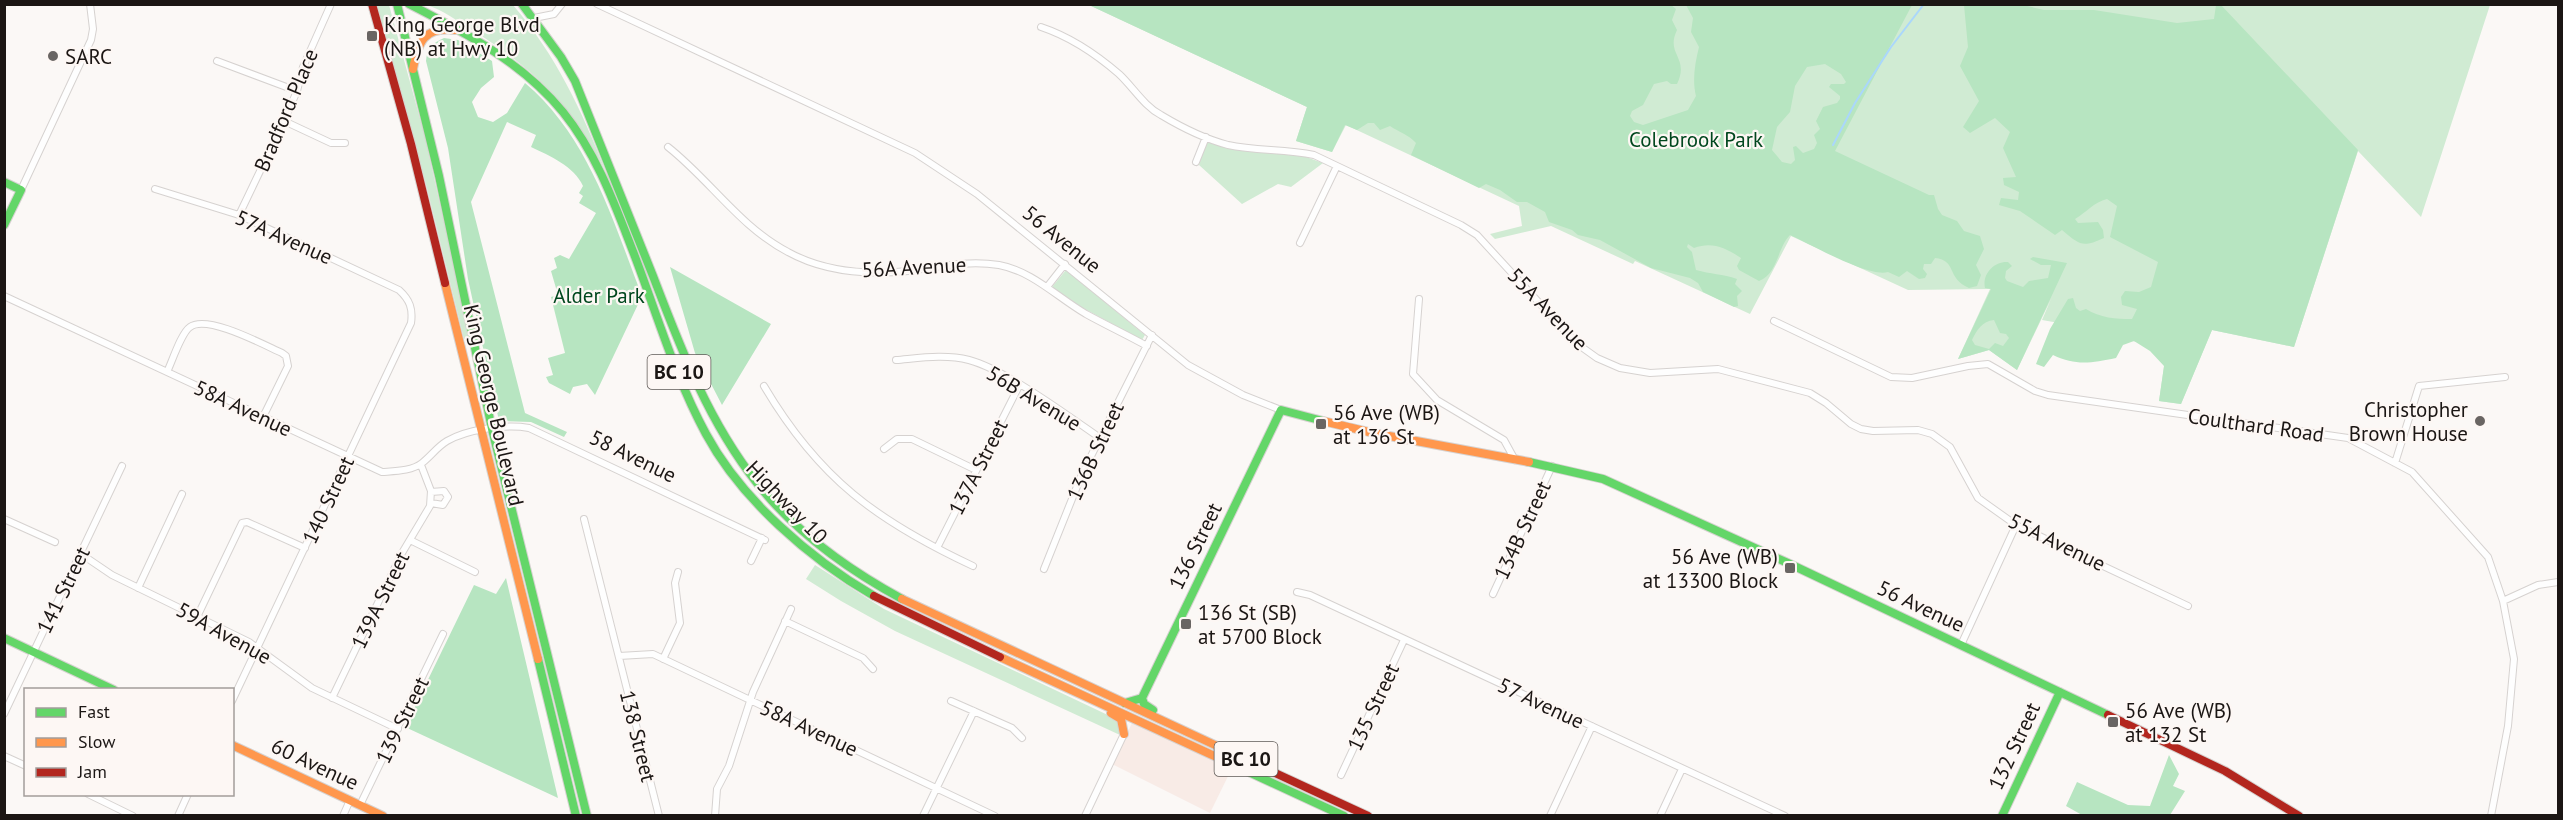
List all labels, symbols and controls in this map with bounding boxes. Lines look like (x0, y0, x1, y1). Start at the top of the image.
place label: King George Blvd (NB) at Hwy 10 (384, 11, 540, 62)
marker: King George Blvd (NB) at Hwy 10 (365, 29, 379, 43)
place label: SARC (65, 43, 112, 70)
street label: Bradford Place (248, 45, 324, 175)
marker: SARC (46, 49, 60, 63)
park label: Colebrook Park (1629, 126, 1763, 153)
street label: 56 Avenue (1017, 199, 1107, 279)
street label: 57A Avenue (231, 204, 337, 270)
street label: 56A Avenue (861, 251, 967, 283)
street label: 55A Avenue (1502, 262, 1594, 356)
park label: Alder Park (553, 282, 645, 309)
street label: King George Boulevard (458, 302, 530, 508)
road number: BC 10 (648, 355, 710, 389)
street label: 56B Avenue (982, 359, 1086, 437)
street label: 58A Avenue (190, 374, 296, 442)
place label: Christopher Brown House (2349, 396, 2468, 447)
street label: 136B Street (1060, 397, 1130, 505)
place label: 56 Ave (WB) at 136 St (1333, 399, 1440, 450)
street label: Coulthard Road (2186, 402, 2326, 448)
marker: Christopher Brown House (2473, 414, 2487, 428)
street label: 137A Street (942, 415, 1014, 519)
marker: 56 Ave (WB) at 136 St (1314, 417, 1328, 431)
street label: 58 Avenue (585, 423, 681, 489)
street label: 140 Street (296, 452, 360, 548)
street label: Highway 10 (741, 455, 833, 549)
street label: 134B Street (1487, 476, 1557, 584)
street label: 136 Street (1162, 498, 1228, 594)
street label: 55A Avenue (2004, 507, 2110, 577)
street label: 141 Street (30, 542, 96, 638)
place label: 56 Ave (WB) at 13300 Block (1643, 543, 1778, 594)
street label: 139A Street (345, 547, 415, 653)
marker: 56 Ave (WB) at 13300 Block (1783, 561, 1797, 575)
street label: 56 Avenue (1873, 574, 1969, 638)
street label: 59A Avenue (172, 596, 276, 670)
place label: 136 St (SB) at 5700 Block (1198, 599, 1322, 650)
marker: 136 St (SB) at 5700 Block (1179, 617, 1193, 631)
street label: 135 Street (1341, 659, 1405, 755)
street label: 57 Avenue (1493, 671, 1589, 735)
street label: 139 Street (369, 672, 435, 768)
street label: 138 Street (614, 687, 662, 785)
legend (24, 688, 234, 796)
street label: 58A Avenue (756, 694, 862, 762)
place label: 56 Ave (WB) at 132 St (2125, 697, 2232, 748)
street label: 132 Street (1982, 698, 2046, 794)
text: Fast (78, 700, 110, 723)
marker: 56 Ave (WB) at 132 St (2106, 715, 2120, 729)
text: Slow (78, 730, 116, 753)
street label: 60 Avenue (267, 732, 363, 796)
road number: BC 10 (1214, 742, 1278, 776)
text: Jam (77, 760, 107, 783)

